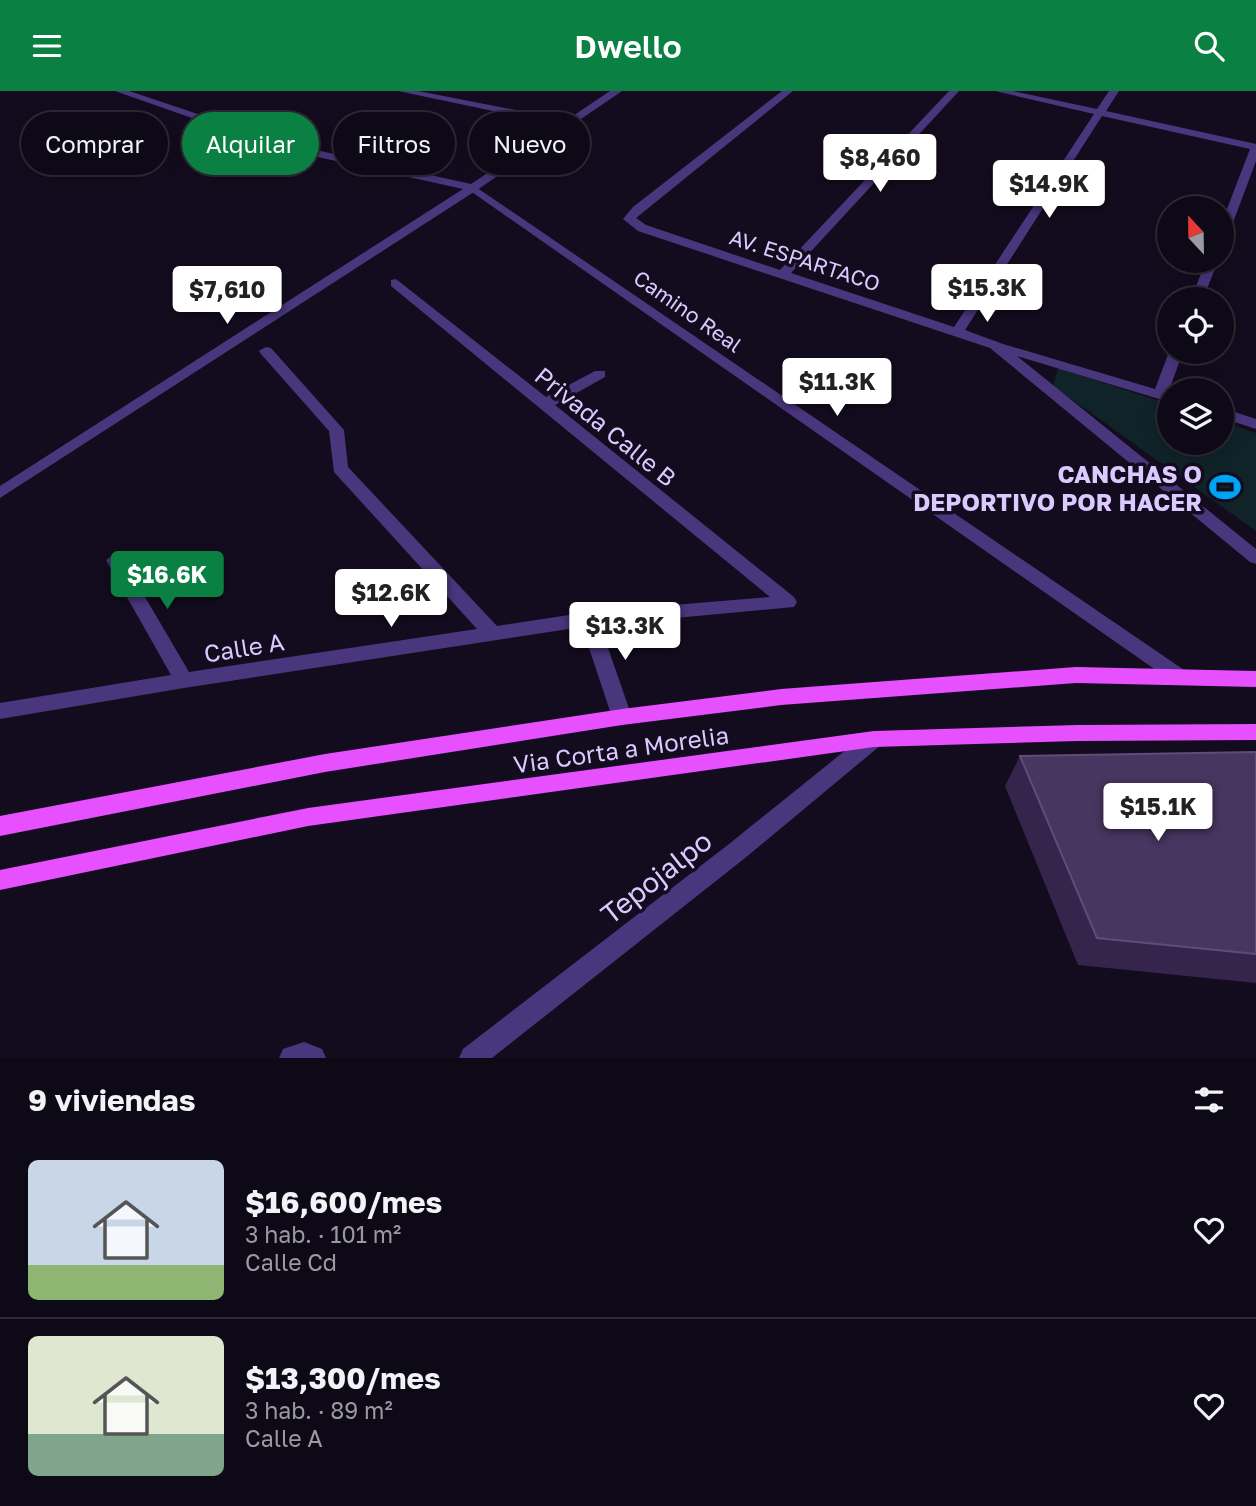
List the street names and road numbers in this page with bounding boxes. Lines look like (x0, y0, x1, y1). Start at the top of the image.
street label: AV. ESPARTACO (726, 223, 884, 297)
street label: Camino Real (629, 264, 747, 358)
street label: Privada Calle B (530, 360, 682, 492)
street label: Calle A (202, 626, 286, 668)
street label: Via Corta a Morelia (511, 720, 731, 778)
street label: Tepojalpo (594, 824, 718, 930)

